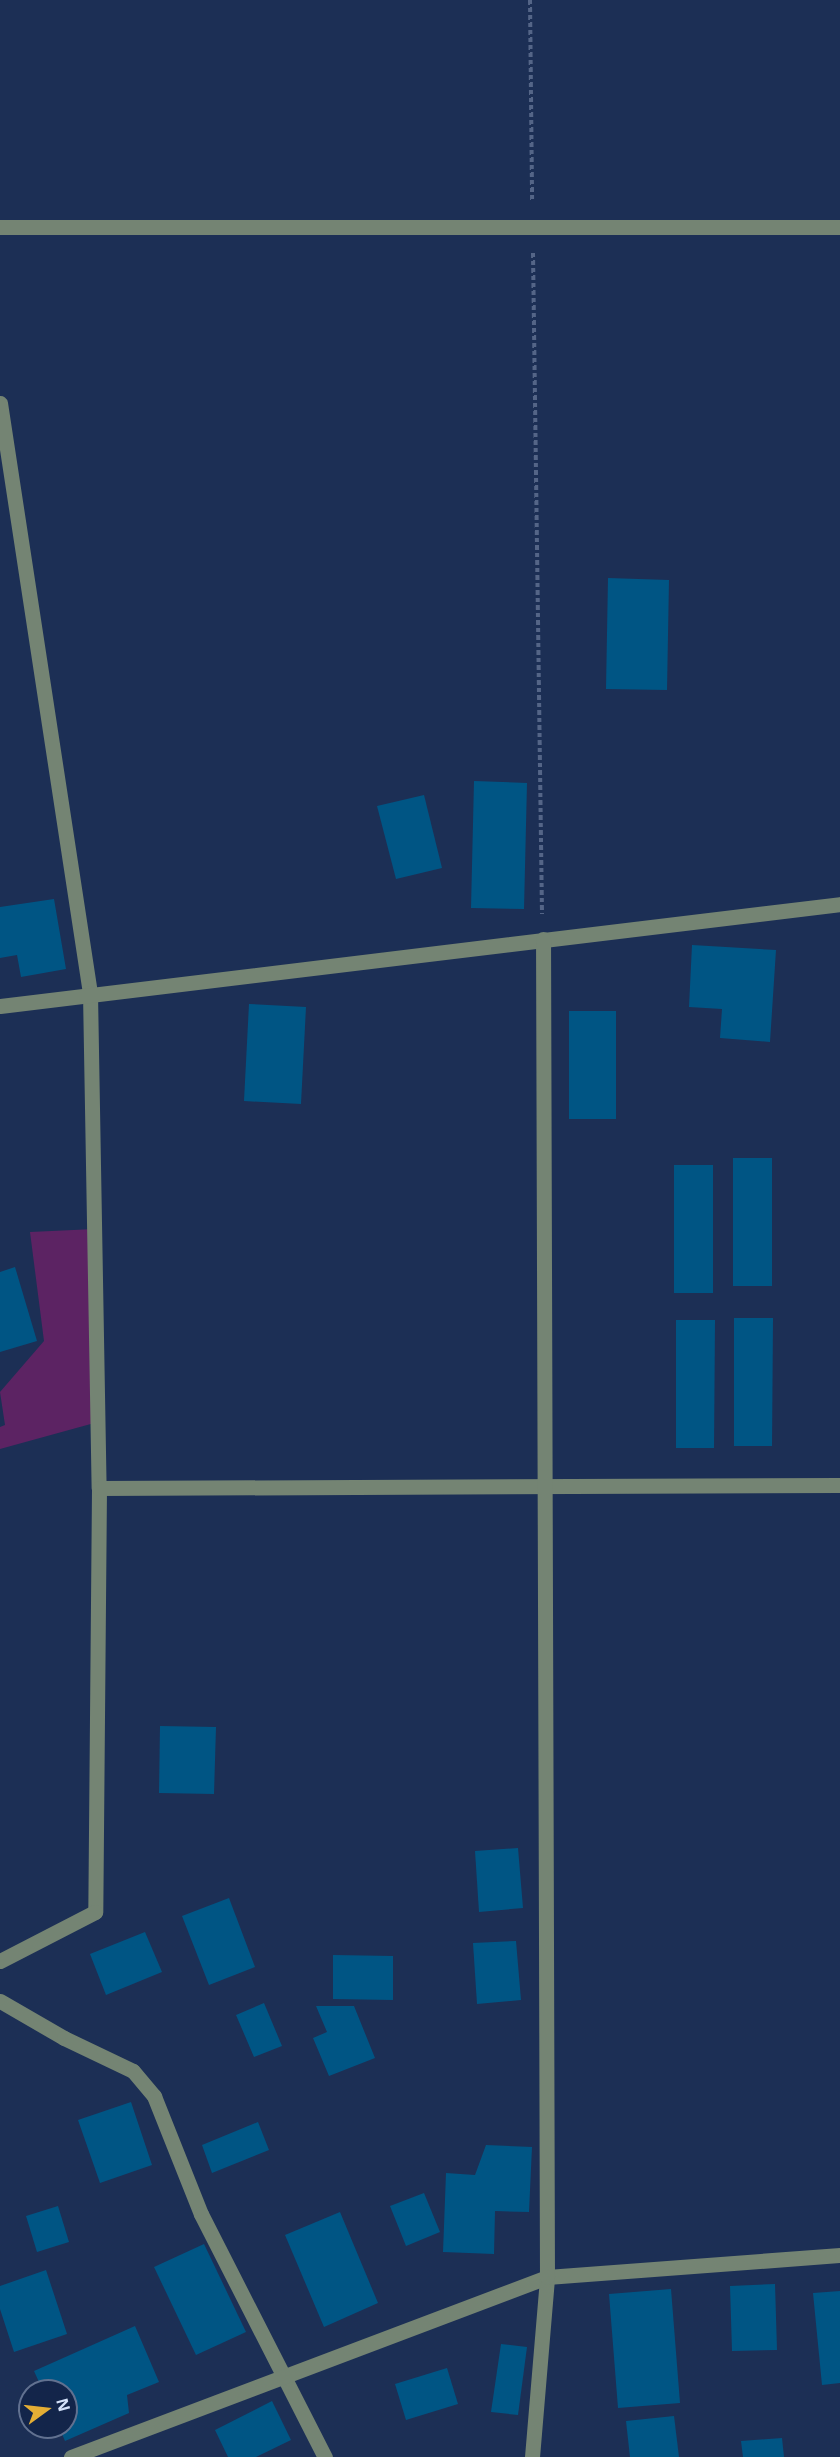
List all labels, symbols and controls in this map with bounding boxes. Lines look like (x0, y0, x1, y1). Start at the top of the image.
north arrow (18, 2379, 78, 2439)
text: N (51, 2396, 76, 2414)

